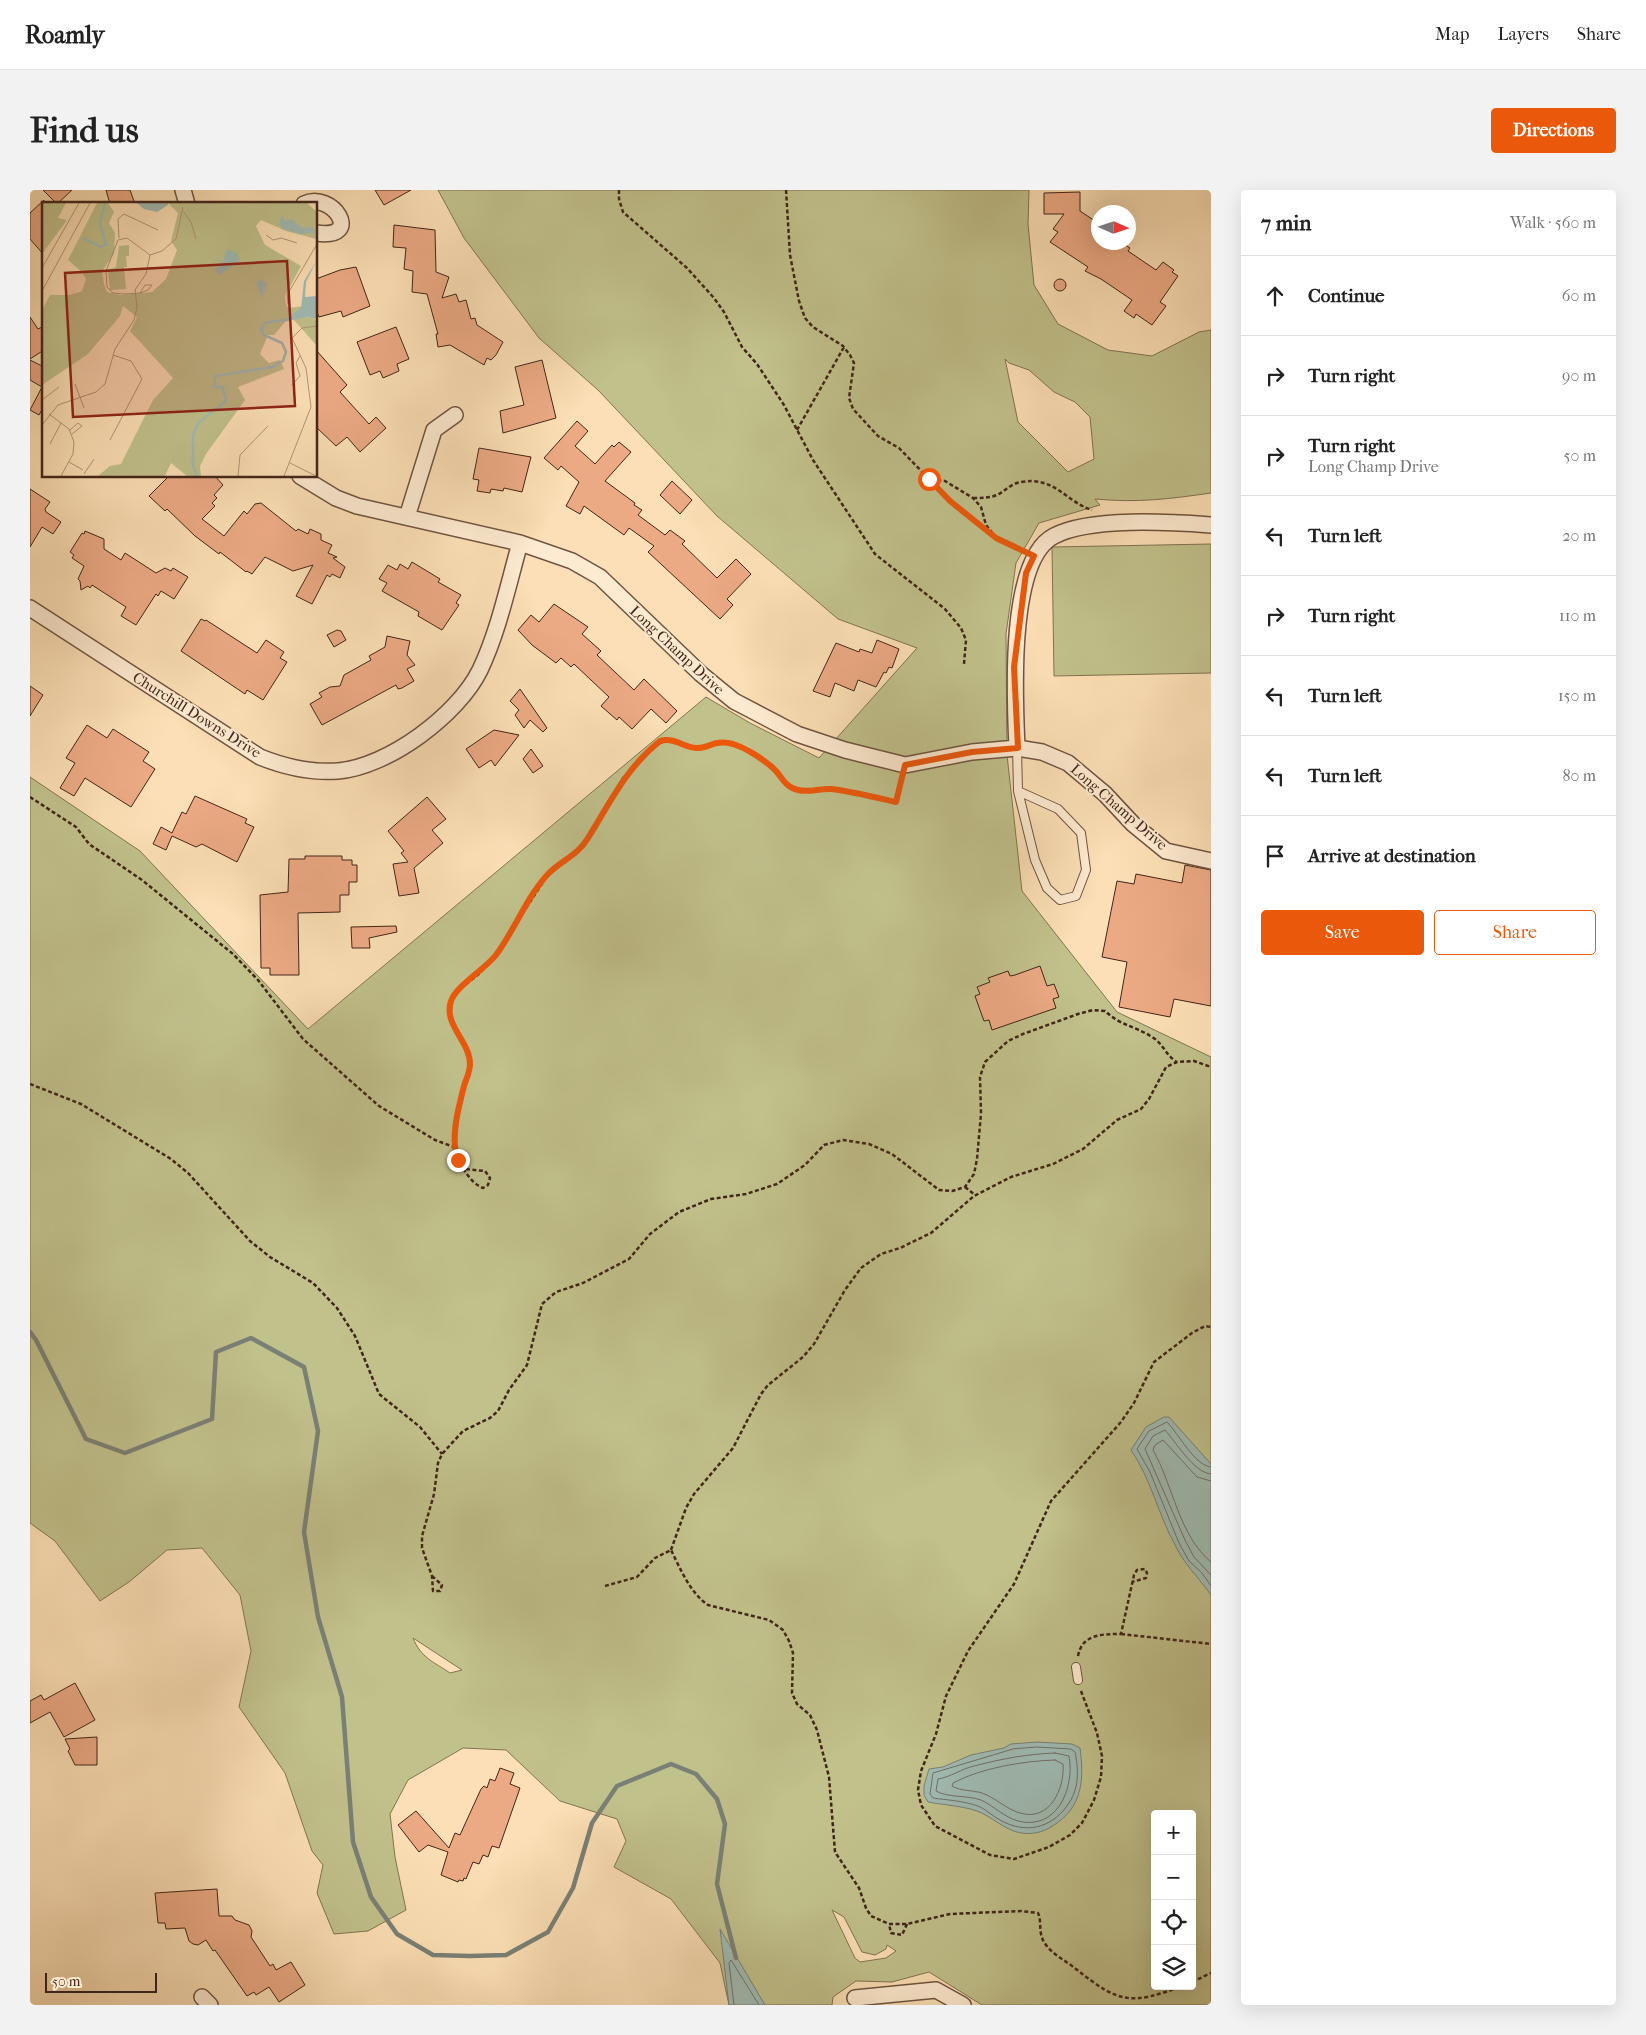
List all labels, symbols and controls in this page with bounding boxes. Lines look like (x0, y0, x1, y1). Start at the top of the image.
text: Roamly (25, 21, 104, 49)
text: Map (1435, 24, 1469, 45)
text: Layers (1497, 24, 1549, 45)
text: Share (1577, 24, 1621, 45)
button: Directions (1491, 108, 1616, 153)
text: Find us (30, 110, 139, 151)
inset map (42, 202, 318, 478)
north arrow (1091, 205, 1136, 250)
text: 7 min (1261, 211, 1312, 235)
text: Walk · 560 m (1510, 213, 1596, 232)
icon: ahead (1261, 282, 1289, 310)
text: Continue (1308, 285, 1384, 307)
text: 60 m (1562, 286, 1596, 305)
icon: right (1261, 362, 1289, 390)
text: Turn right (1308, 365, 1395, 387)
text: 90 m (1562, 366, 1596, 385)
text: Turn right (1308, 435, 1395, 457)
icon: right (1261, 442, 1289, 470)
text: 50 m (1564, 446, 1596, 465)
text: Long Champ Drive (1308, 457, 1439, 476)
route start (918, 468, 941, 491)
icon: left (1261, 522, 1289, 550)
text: Turn left (1308, 525, 1382, 547)
text: 20 m (1562, 526, 1596, 545)
street label: Long Champ Drive (626, 602, 728, 699)
icon: right (1261, 602, 1289, 630)
text: Turn right (1308, 605, 1395, 627)
text: 110 m (1559, 606, 1596, 625)
street label: Churchill Downs Drive (129, 668, 265, 762)
icon: left (1261, 682, 1289, 710)
text: Turn left (1308, 685, 1382, 707)
text: 150 m (1558, 686, 1596, 705)
street label: Long Champ Drive (1067, 760, 1172, 854)
icon: left (1261, 762, 1289, 790)
text: Turn left (1308, 765, 1382, 787)
text: 80 m (1562, 766, 1596, 785)
icon: arrive (1261, 842, 1289, 870)
text: Arrive at destination (1308, 845, 1476, 867)
button: Save (1261, 910, 1424, 955)
button: Share (1434, 910, 1596, 955)
route end (447, 1149, 470, 1172)
map controls (1151, 1810, 1196, 1990)
button: + (1151, 1810, 1196, 1855)
button: − (1151, 1855, 1196, 1900)
button: locate (1151, 1900, 1196, 1945)
button: layers (1151, 1945, 1196, 1990)
scale bar (45, 1970, 158, 1993)
text: 50 m (52, 1973, 80, 1990)

